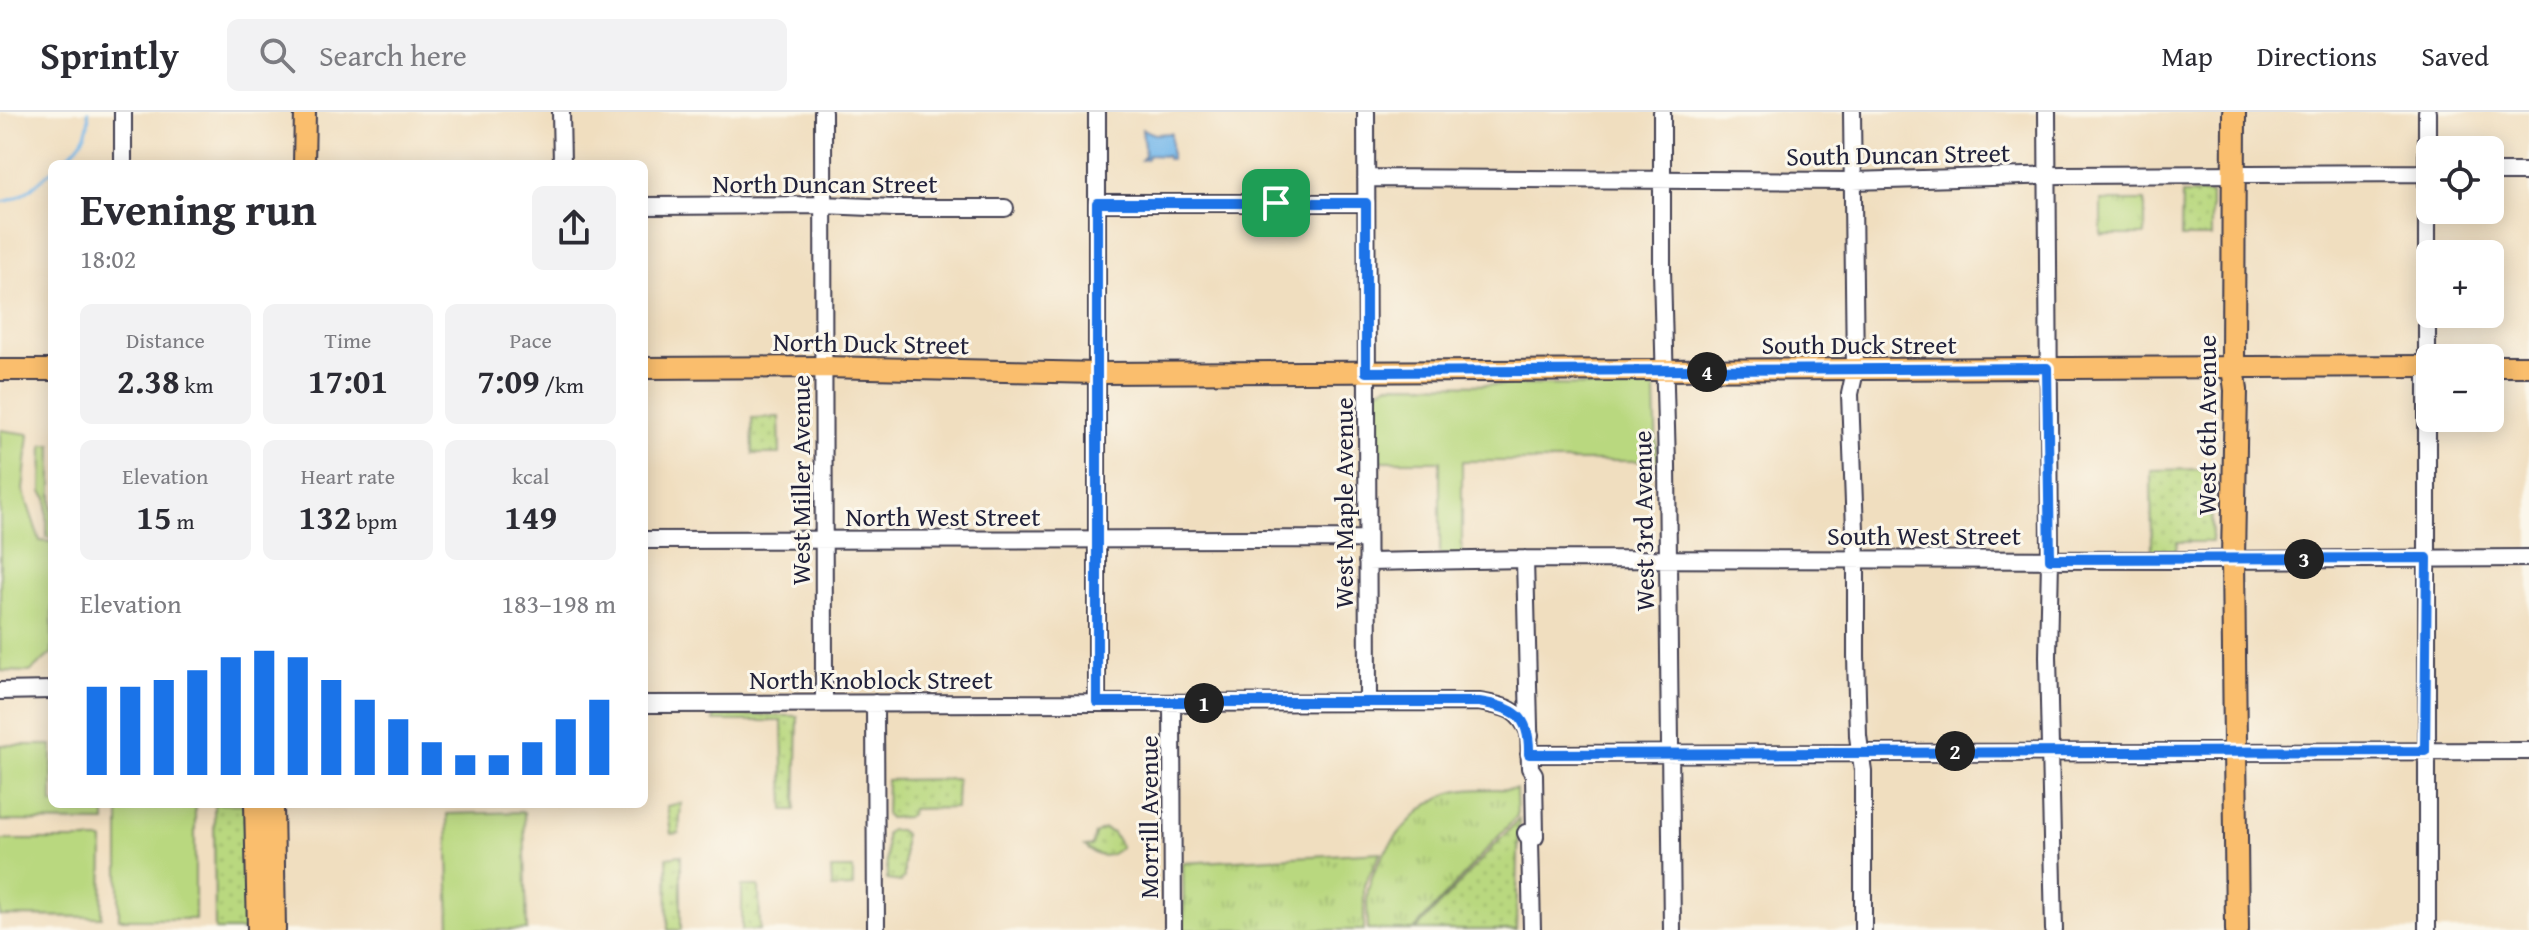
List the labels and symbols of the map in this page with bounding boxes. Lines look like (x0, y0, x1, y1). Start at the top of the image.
street label: South Duncan Street (1786, 133, 2010, 175)
street label: North Duncan Street (713, 164, 937, 203)
pin (1242, 169, 1310, 237)
street label: North Duck Street (773, 322, 969, 364)
street label: South Duck Street (1761, 325, 1957, 364)
street label: West 6th Avenue (2187, 335, 2226, 515)
pin: 4 (1687, 352, 1727, 392)
street label: West Miller Avenue (781, 375, 820, 585)
street label: West Maple Avenue (1324, 397, 1363, 609)
street label: West 3rd Avenue (1622, 430, 1664, 612)
street label: North West Street (846, 497, 1040, 536)
street label: South West Street (1827, 516, 2021, 555)
pin: 3 (2284, 539, 2324, 579)
street label: North Knoblock Street (749, 660, 993, 699)
pin: 1 (1184, 683, 1224, 723)
pin: 2 (1935, 731, 1975, 771)
street label: Morrill Avenue (1129, 735, 1168, 899)

